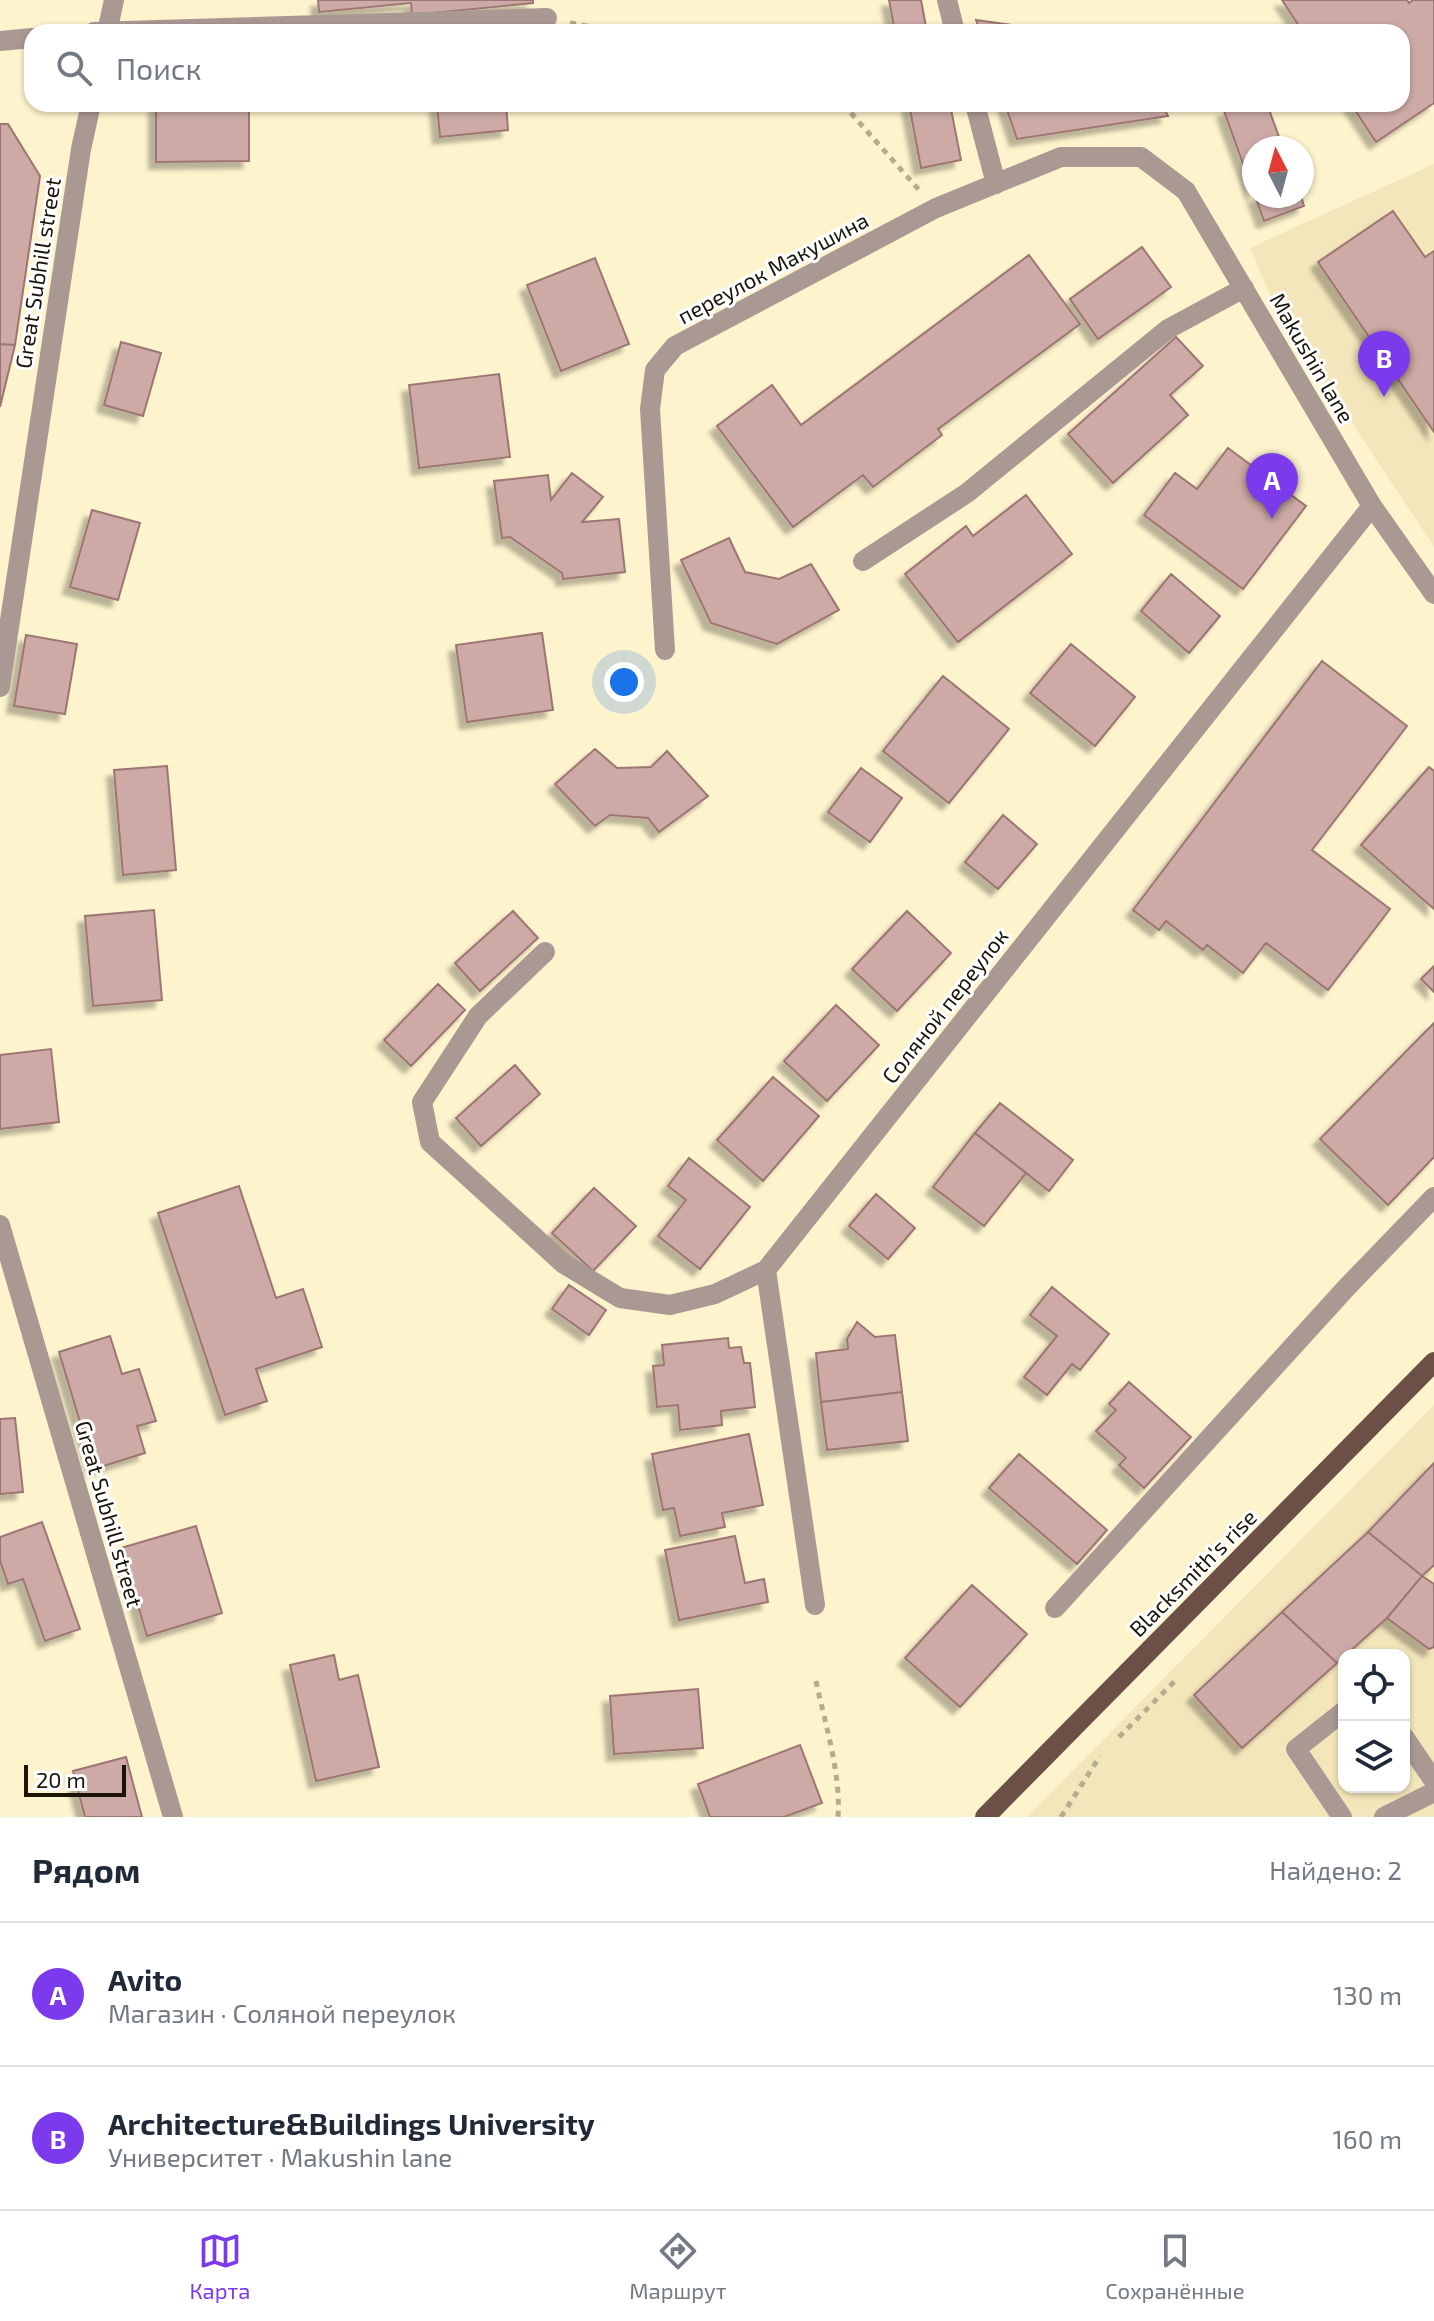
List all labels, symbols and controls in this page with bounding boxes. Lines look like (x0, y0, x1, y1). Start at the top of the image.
search box (24, 24, 1410, 112)
icon: search (52, 46, 96, 90)
text: Поиск (116, 50, 202, 86)
north arrow (1242, 136, 1314, 208)
street label: Great Subhill street (9, 176, 65, 370)
street label: переулок Макушина (673, 206, 873, 329)
street label: Makushin lane (1265, 288, 1360, 427)
pin: B (1358, 331, 1410, 397)
pin: A (1246, 453, 1298, 519)
your location (604, 662, 644, 702)
street label: Соляной переулок (876, 923, 1014, 1089)
street label: Great Subhill street (71, 1418, 149, 1610)
street label: Blacksmith's rise (1123, 1503, 1261, 1641)
map controls (1338, 1649, 1410, 1793)
button: locate (1338, 1649, 1410, 1721)
button: layers (1338, 1721, 1410, 1793)
scale bar (24, 1761, 126, 1797)
text: 20 m (36, 1766, 86, 1792)
text: Рядом (32, 1849, 140, 1890)
text: Найдено: 2 (1269, 1854, 1402, 1885)
text: Avito (108, 1961, 182, 1997)
text: A (50, 1979, 66, 2010)
text: 130 m (1333, 1979, 1402, 2010)
text: Магазин · Соляной переулок (108, 1997, 456, 2028)
text: Architecture&Buildings University (108, 2105, 595, 2141)
text: B (50, 2123, 66, 2154)
text: 160 m (1333, 2123, 1402, 2154)
text: Университет · Makushin lane (108, 2141, 452, 2172)
tab: Карта (189, 2229, 250, 2303)
tab: Маршрут (629, 2229, 726, 2303)
tab: Сохранённые (1105, 2229, 1245, 2303)

